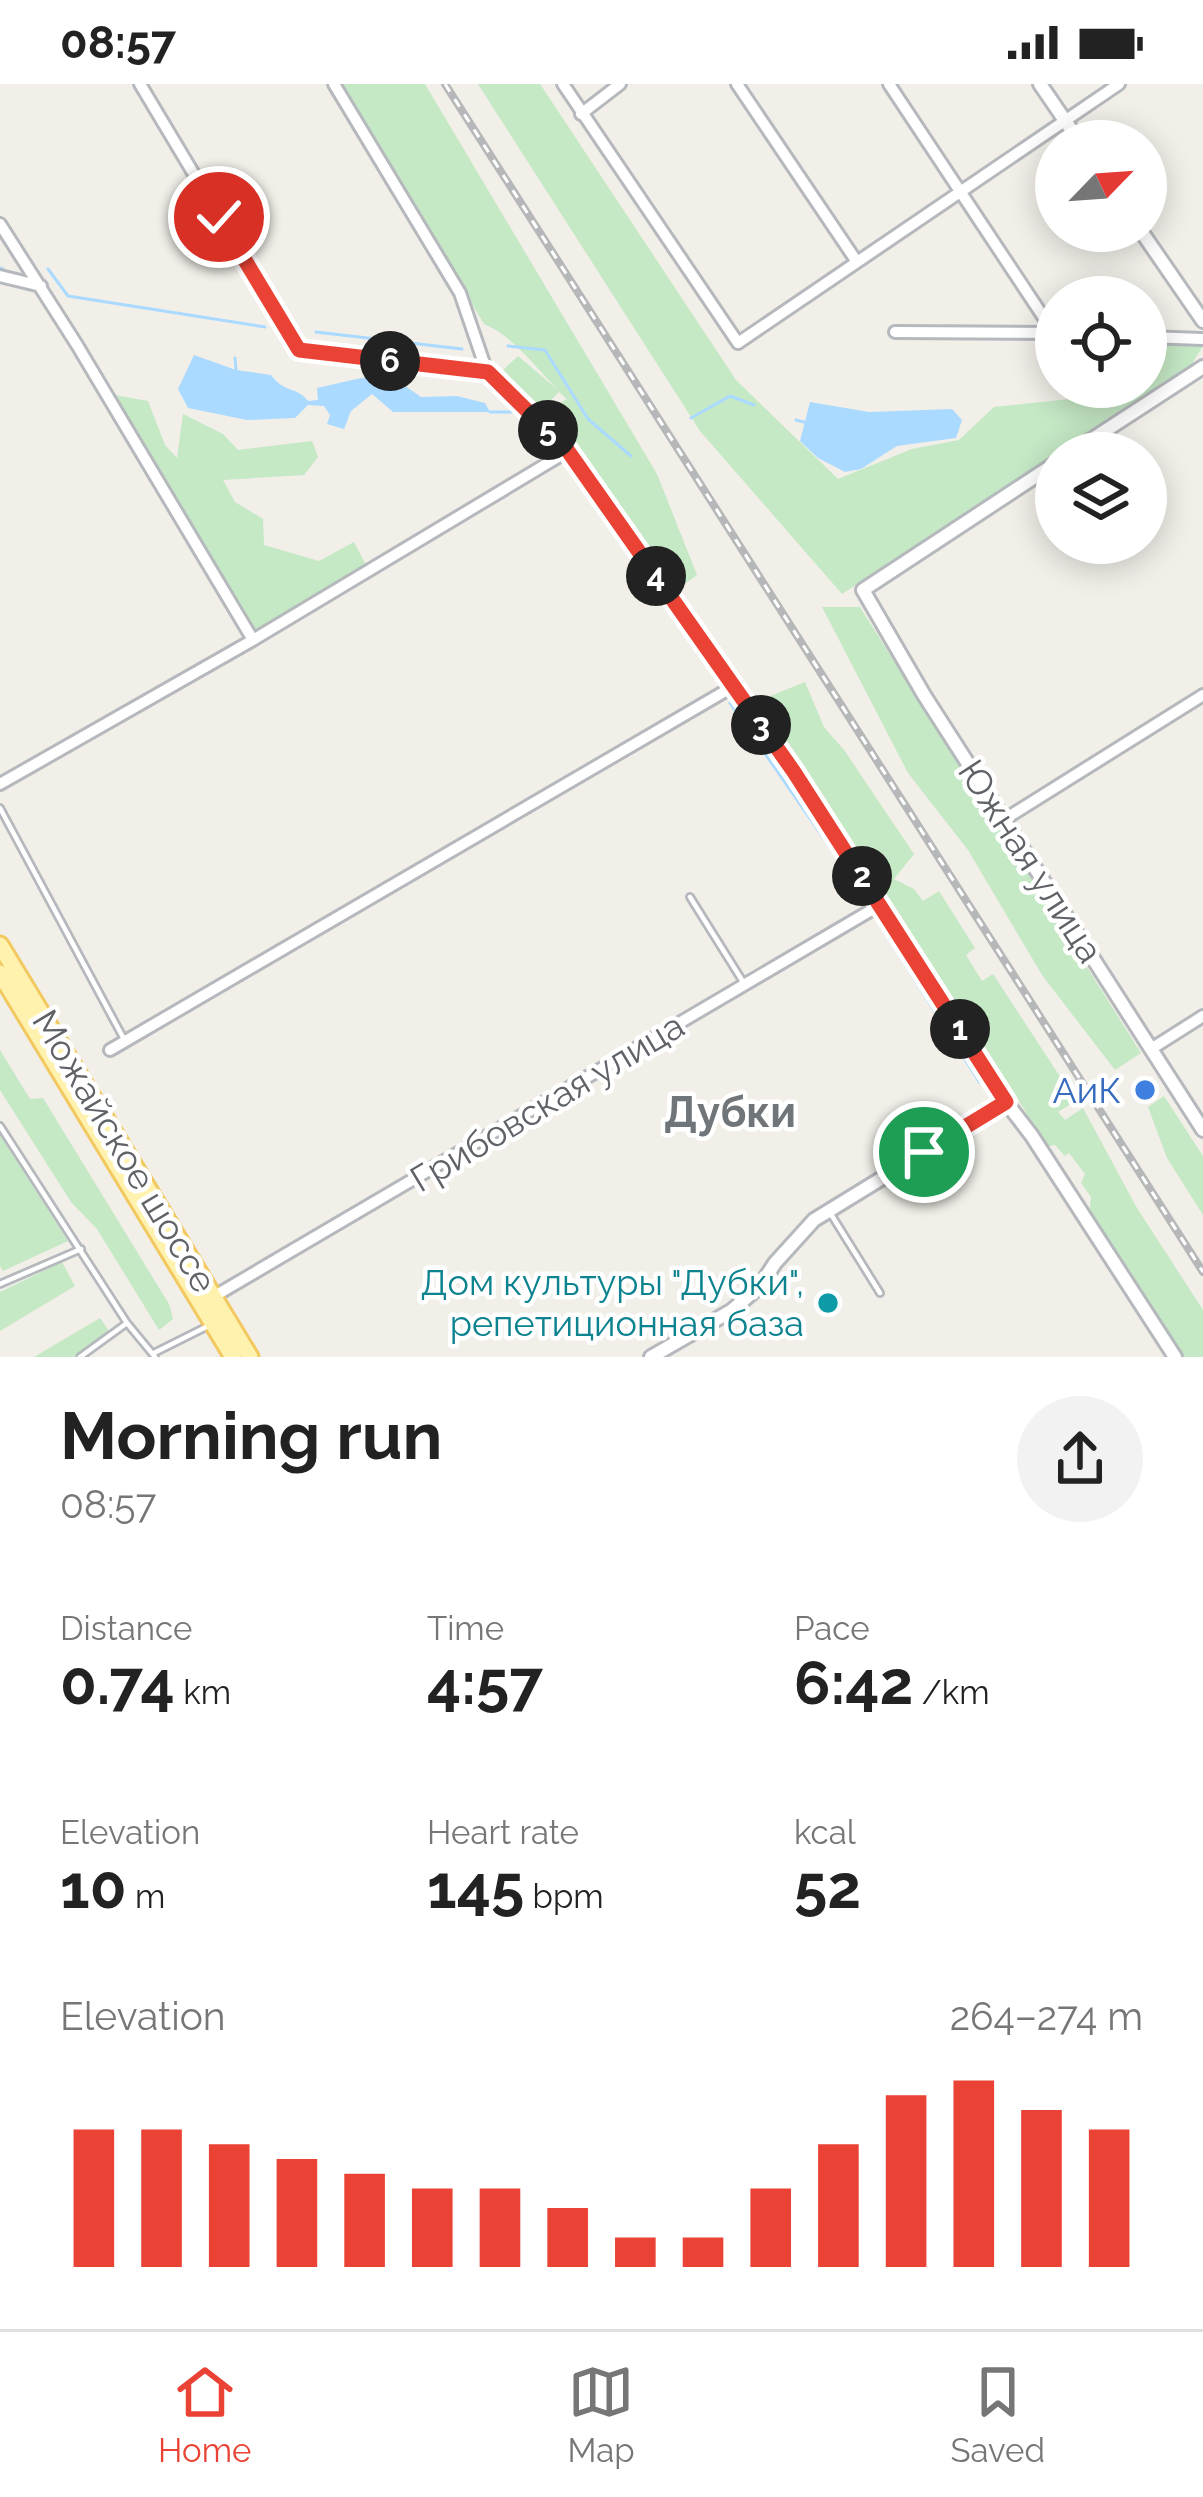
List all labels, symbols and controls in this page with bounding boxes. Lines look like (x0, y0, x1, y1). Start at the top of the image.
text: 08:57 (60, 16, 176, 69)
north arrow (1035, 120, 1167, 252)
map controls (1035, 120, 1167, 564)
pin (168, 166, 270, 268)
icon: check (186, 184, 252, 250)
button: locate (1035, 276, 1167, 408)
pin: 6 (360, 331, 420, 391)
text: 6 (380, 341, 400, 380)
pin: 5 (518, 400, 578, 460)
text: 5 (539, 410, 557, 449)
button: layers (1035, 432, 1167, 564)
pin: 4 (626, 546, 686, 606)
text: 4 (647, 556, 665, 595)
pin: 3 (731, 695, 791, 755)
text: 3 (752, 705, 770, 744)
street label: Южная улица (950, 752, 1112, 970)
pin: 2 (832, 846, 892, 906)
text: 2 (853, 856, 871, 895)
pin: 1 (930, 999, 990, 1059)
street label: Можайское шоссе (24, 1002, 226, 1300)
street label: Грибовская улица (403, 1004, 691, 1200)
text: 1 (952, 1009, 968, 1048)
place label: АиК (1052, 1069, 1121, 1111)
marker: АиК (1132, 1077, 1158, 1103)
district label: Дубки (664, 1088, 796, 1137)
pin (873, 1101, 975, 1203)
icon: arrive (891, 1119, 957, 1185)
place label: Дом культуры "Дубки", репетиционная база (421, 1261, 804, 1344)
marker: Дом культуры "Дубки", репетиционная база (815, 1290, 841, 1316)
button: share (1017, 1396, 1143, 1522)
text: Morning run (60, 1397, 442, 1474)
text: 08:57 (60, 1481, 156, 1527)
text: Distance (60, 1609, 192, 1648)
text: Time (427, 1609, 504, 1648)
text: Pace (794, 1609, 870, 1648)
text: 0.74 (60, 1648, 175, 1718)
text: 4:57 (427, 1648, 543, 1718)
text: 6:42 (794, 1648, 913, 1718)
text: km (175, 1673, 231, 1712)
text: /km (913, 1673, 990, 1712)
text: Elevation (60, 1813, 200, 1852)
text: Heart rate (427, 1813, 579, 1852)
text: kcal (794, 1813, 856, 1852)
text: 10 (60, 1852, 126, 1922)
text: 145 (427, 1852, 524, 1922)
text: 52 (794, 1852, 861, 1922)
text: m (126, 1877, 165, 1916)
text: bpm (524, 1877, 604, 1916)
text: Elevation (60, 1993, 226, 2039)
text: 264–274 m (950, 1993, 1143, 2039)
tab: Home (158, 2359, 251, 2470)
tab: Map (567, 2359, 635, 2470)
tab: Saved (951, 2359, 1045, 2470)

